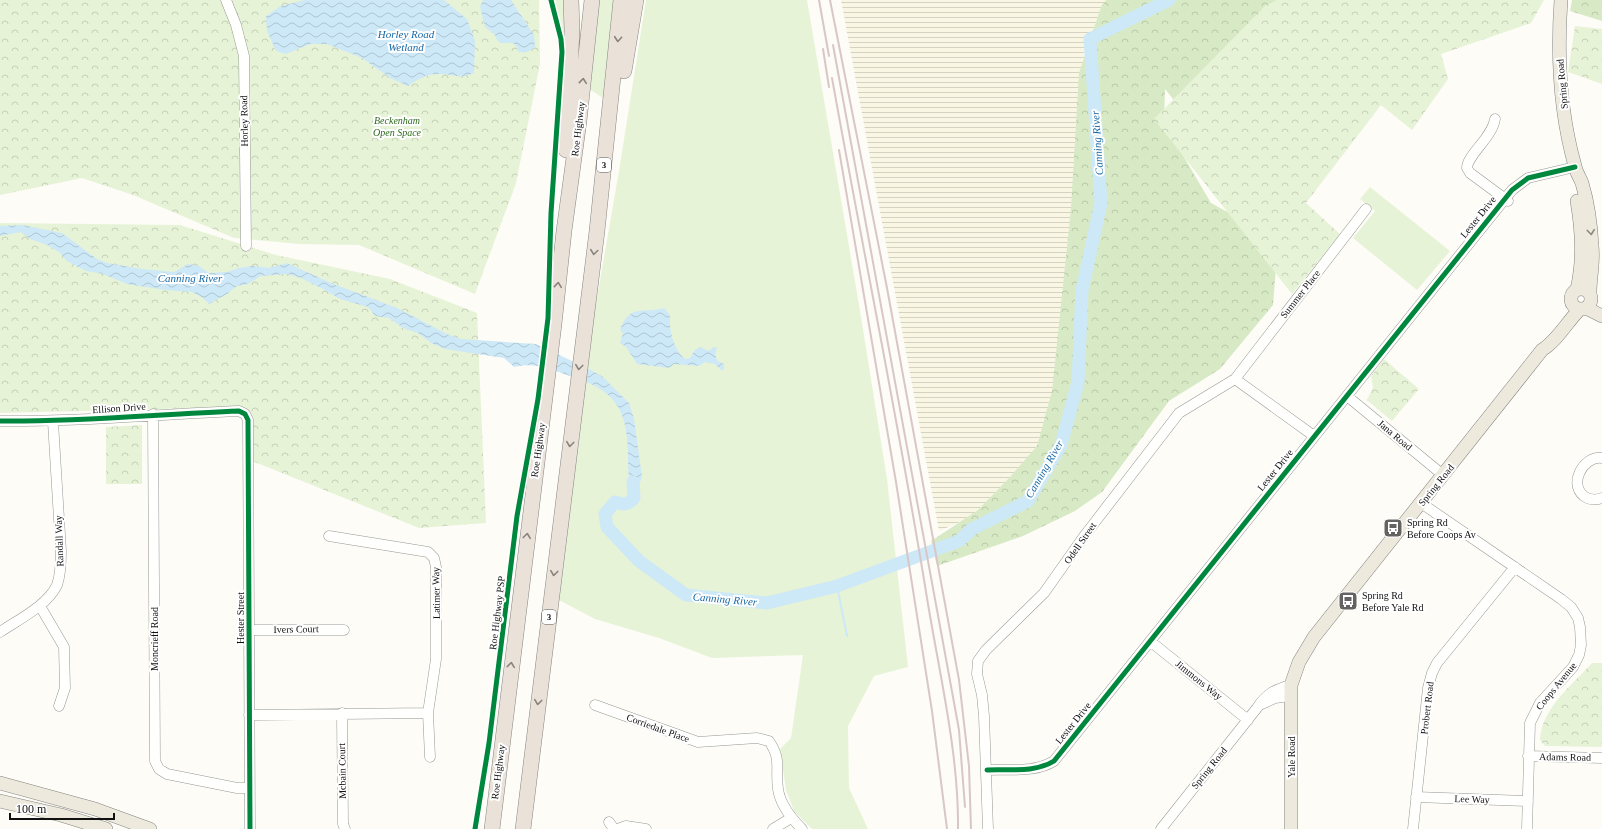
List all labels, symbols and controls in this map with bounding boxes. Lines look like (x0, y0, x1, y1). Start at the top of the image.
water label: Horley Road Wetland (377, 28, 435, 53)
one-way arrow (613, 36, 622, 42)
street label: Spring Road (1554, 58, 1570, 110)
one-way arrow (579, 78, 588, 84)
street label: Horley Road (238, 95, 250, 147)
street label: Roe Highway (569, 101, 587, 157)
water label: Canning River (1089, 110, 1105, 176)
park label: Beckenham Open Space (373, 115, 422, 138)
road number: 3 (597, 158, 611, 172)
street label: Lester Drive (1458, 194, 1498, 240)
one-way arrow (1586, 229, 1595, 235)
one-way arrow (590, 248, 599, 255)
street label: Summer Place (1278, 267, 1323, 320)
water label: Canning River (158, 272, 223, 284)
one-way arrow (553, 282, 562, 288)
one-way arrow (575, 364, 584, 370)
street label: Ellison Drive (92, 401, 147, 415)
street label: Jana Road (1376, 417, 1414, 453)
street label: Roe Highway (529, 422, 547, 478)
water label: Canning River (1023, 437, 1066, 500)
one-way arrow (566, 440, 575, 447)
street label: Lester Drive (1255, 447, 1295, 493)
street label: Spring Road (1416, 462, 1456, 508)
street label: Randall Way (53, 515, 65, 567)
bus stop icon: Spring Rd Before Coops Av (1382, 517, 1404, 539)
place label: Spring Rd Before Coops Av (1407, 517, 1476, 540)
street label: Odell Street (1062, 520, 1098, 566)
one-way arrow (522, 533, 531, 539)
street label: Latimer Way (430, 567, 442, 619)
one-way arrow (550, 570, 559, 576)
street label: Roe Highway PSP (487, 575, 507, 651)
water label: Canning River (692, 590, 758, 608)
bus stop icon: Spring Rd Before Yale Rd (1337, 590, 1359, 612)
place label: Spring Rd Before Yale Rd (1362, 590, 1423, 613)
street label: Hester Street (235, 592, 246, 644)
street label: Moncrieff Road (149, 607, 160, 671)
road number: 3 (542, 610, 556, 624)
street label: Ivers Court (273, 623, 319, 635)
street label: Jimmons Way (1174, 658, 1224, 702)
street label: Coops Avenue (1534, 660, 1579, 712)
one-way arrow (507, 662, 516, 668)
street label: Probert Road (1418, 681, 1436, 735)
one-way arrow (534, 699, 543, 705)
street label: Lester Drive (1053, 700, 1093, 746)
street label: Corriedale Place (625, 711, 692, 745)
street label: Yale Road (1286, 736, 1297, 778)
street label: Mcbain Court (336, 743, 348, 799)
street label: Roe Highway (489, 744, 507, 800)
street label: Spring Road (1189, 745, 1229, 791)
street label: Adams Road (1539, 751, 1591, 763)
street label: Lee Way (1454, 793, 1490, 805)
scale bar (10, 795, 114, 821)
text: 100 m (16, 802, 47, 816)

